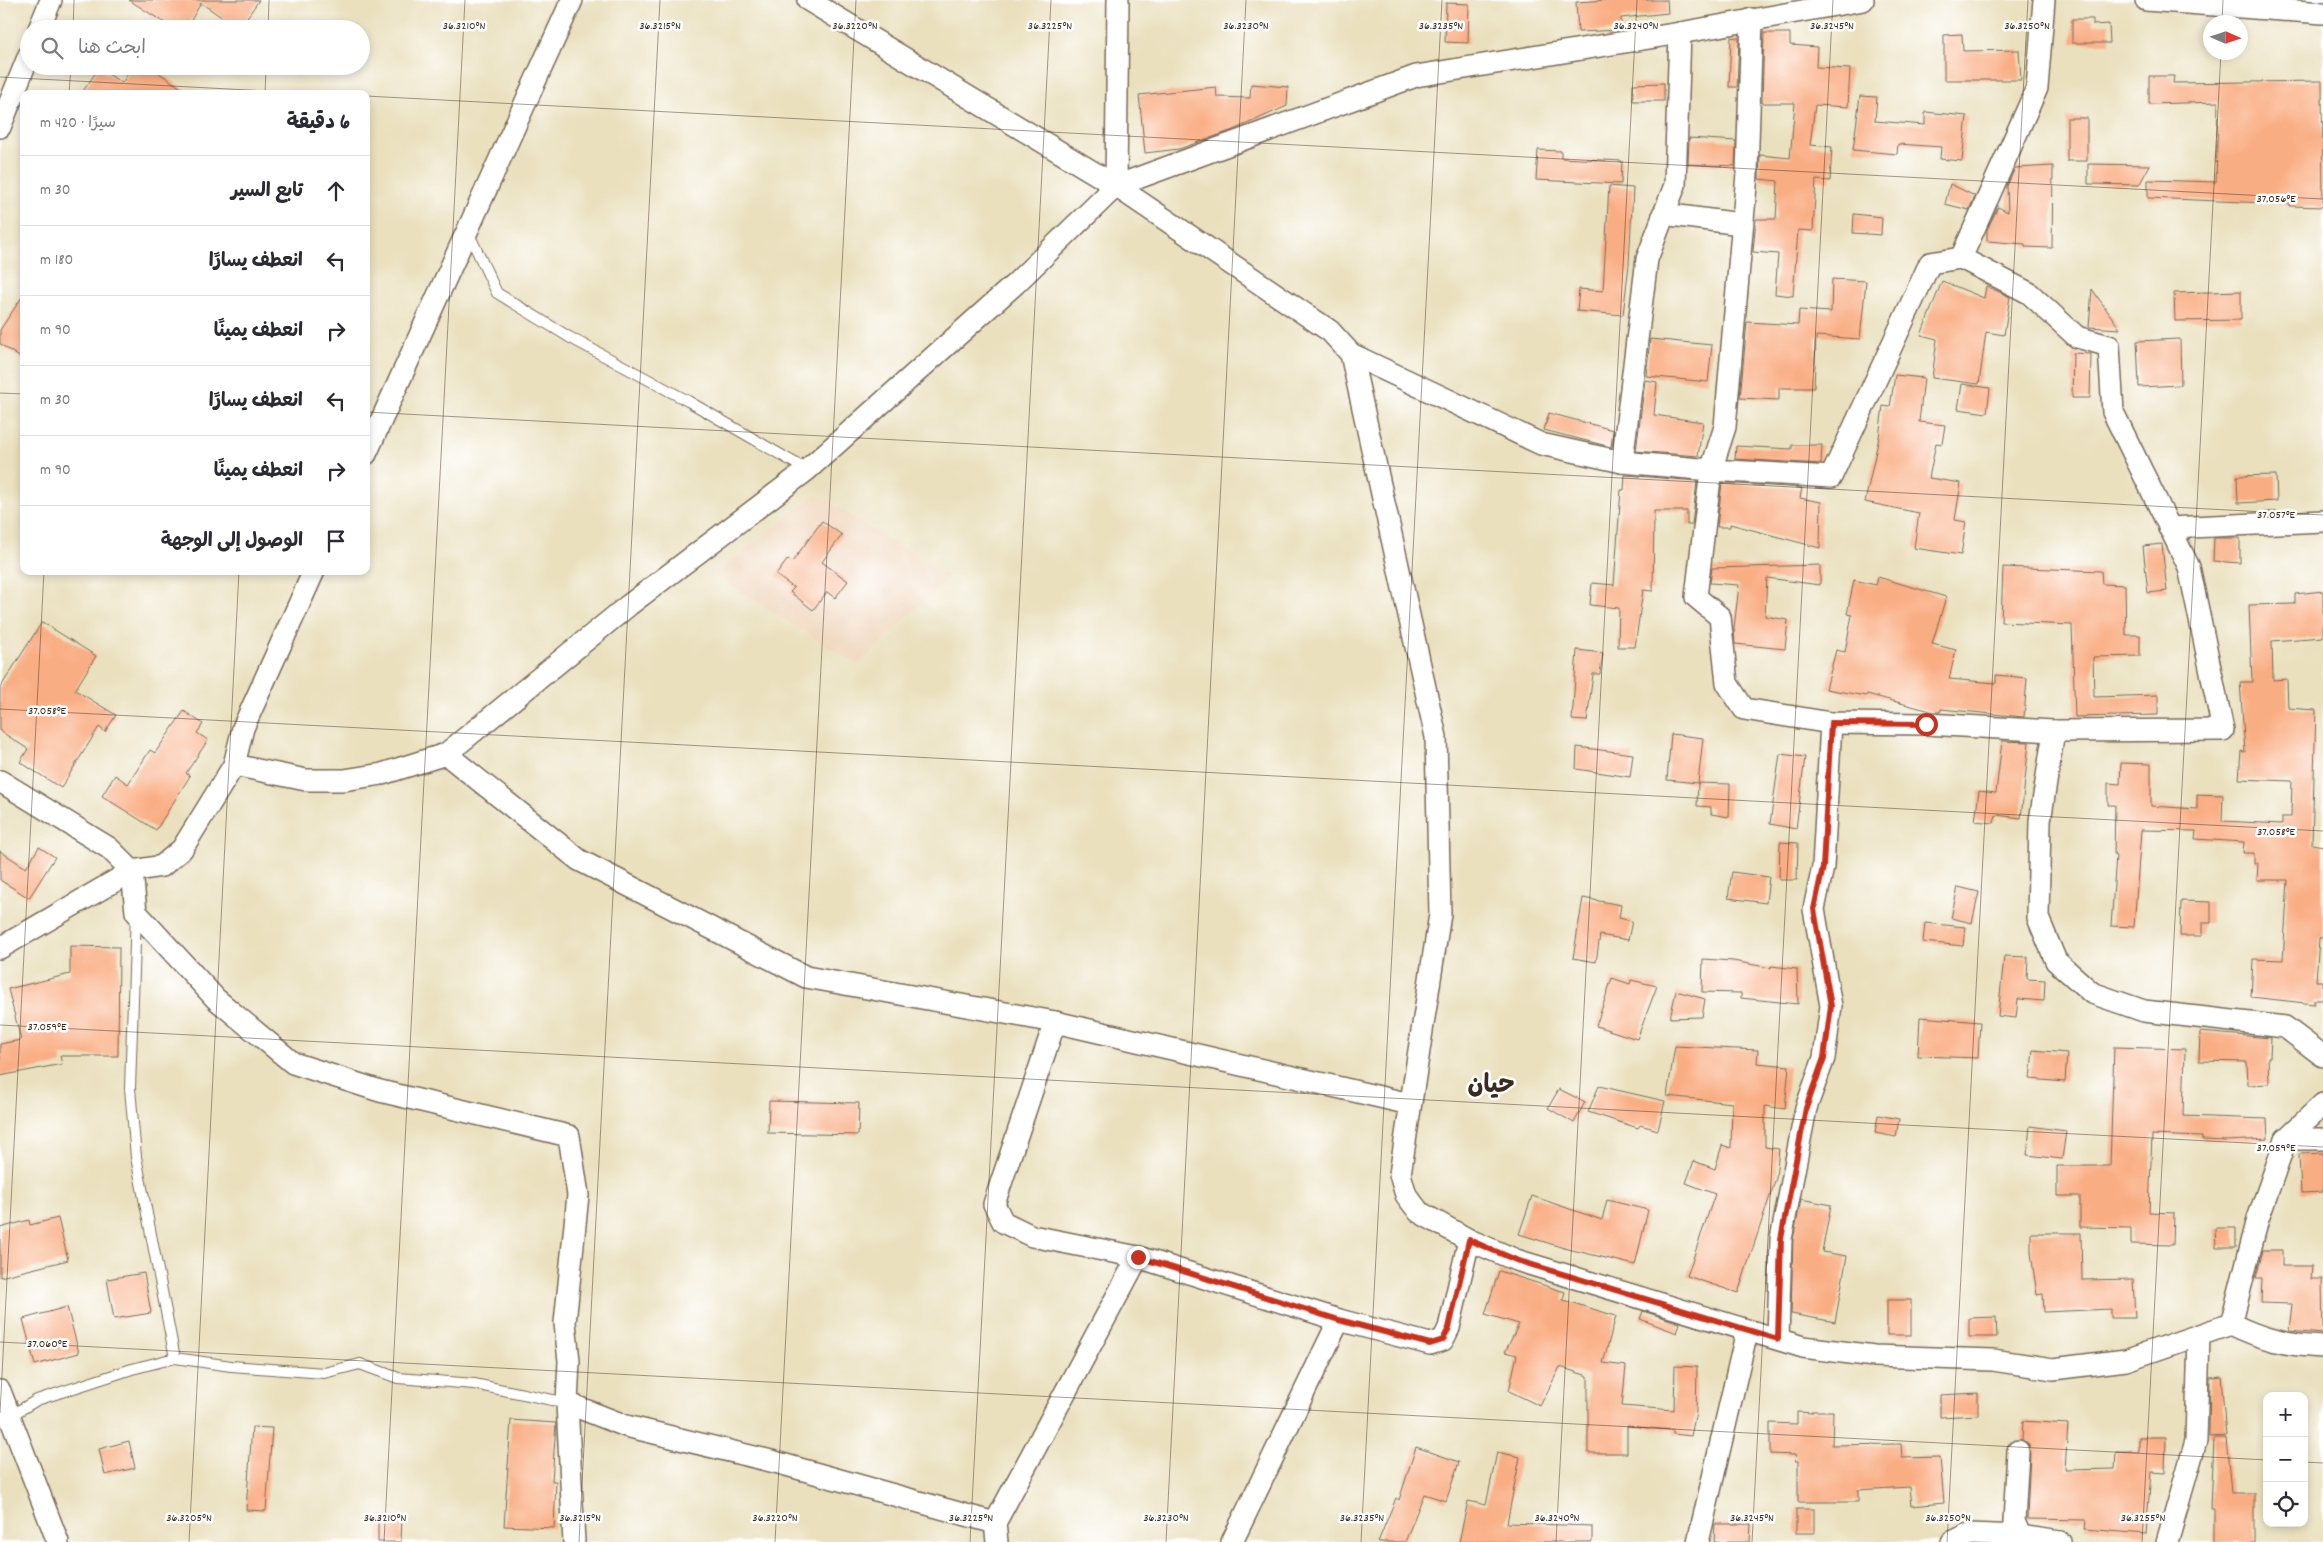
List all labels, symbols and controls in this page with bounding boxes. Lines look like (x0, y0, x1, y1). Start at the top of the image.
north arrow (2203, 15, 2248, 60)
text: 36.3210°N (443, 18, 485, 35)
text: 36.3215°N (639, 18, 681, 35)
text: 36.3220°N (832, 18, 878, 35)
text: 36.3225°N (1028, 18, 1072, 35)
text: 36.3230°N (1223, 18, 1269, 35)
text: 36.3235°N (1419, 18, 1463, 35)
text: 36.3240°N (1613, 18, 1659, 35)
text: 36.3245°N (1810, 18, 1854, 35)
text: 36.3250°N (2004, 18, 2050, 35)
search box (20, 20, 370, 75)
icon: search (38, 34, 66, 62)
text: ابحث هنا (78, 36, 146, 63)
text: 6 دقيقة (286, 109, 350, 139)
text: سيرًا · 420 m (40, 112, 116, 135)
icon: ahead (322, 177, 350, 205)
text: 30 m (40, 179, 71, 202)
text: تابع السير (231, 179, 303, 206)
text: 37.056°E (2256, 191, 2296, 208)
icon: left (322, 247, 350, 275)
text: 180 m (40, 249, 73, 272)
text: انعطف يسارًا (209, 249, 303, 276)
icon: right (322, 317, 350, 345)
text: 90 m (40, 319, 71, 342)
text: انعطف يمينًا (214, 319, 303, 346)
icon: left (322, 387, 350, 415)
text: 30 m (40, 389, 71, 412)
text: انعطف يسارًا (209, 389, 303, 416)
icon: right (322, 457, 350, 485)
text: 90 m (40, 459, 71, 482)
text: انعطف يمينًا (214, 459, 303, 486)
text: 37.057°E (2257, 507, 2295, 524)
icon: arrive (322, 527, 350, 555)
text: الوصول إلى الوجهة (161, 529, 303, 556)
text: 37.058°E (28, 703, 67, 720)
route start (1915, 713, 1938, 736)
text: 37.058°E (2257, 824, 2296, 841)
text: 37.059°E (28, 1019, 67, 1036)
district label: حيان (1467, 1069, 1515, 1105)
text: 37.059°E (2257, 1140, 2296, 1157)
route end (1127, 1246, 1150, 1269)
text: 37.060°E (27, 1336, 68, 1353)
map controls (2263, 1392, 2308, 1527)
button: + (2263, 1392, 2308, 1437)
button: − (2263, 1437, 2308, 1482)
button: locate (2263, 1482, 2308, 1527)
text: 36.3205°N (166, 1510, 212, 1527)
text: 36.3210°N (364, 1510, 406, 1527)
text: 36.3215°N (559, 1510, 601, 1527)
text: 36.3220°N (752, 1510, 798, 1527)
text: 36.3225°N (949, 1510, 993, 1527)
text: 36.3230°N (1143, 1510, 1189, 1527)
text: 36.3235°N (1340, 1510, 1384, 1527)
text: 36.3240°N (1534, 1510, 1580, 1527)
text: 36.3245°N (1730, 1510, 1774, 1527)
text: 36.3250°N (1925, 1510, 1971, 1527)
text: 36.3255°N (2121, 1510, 2165, 1527)

